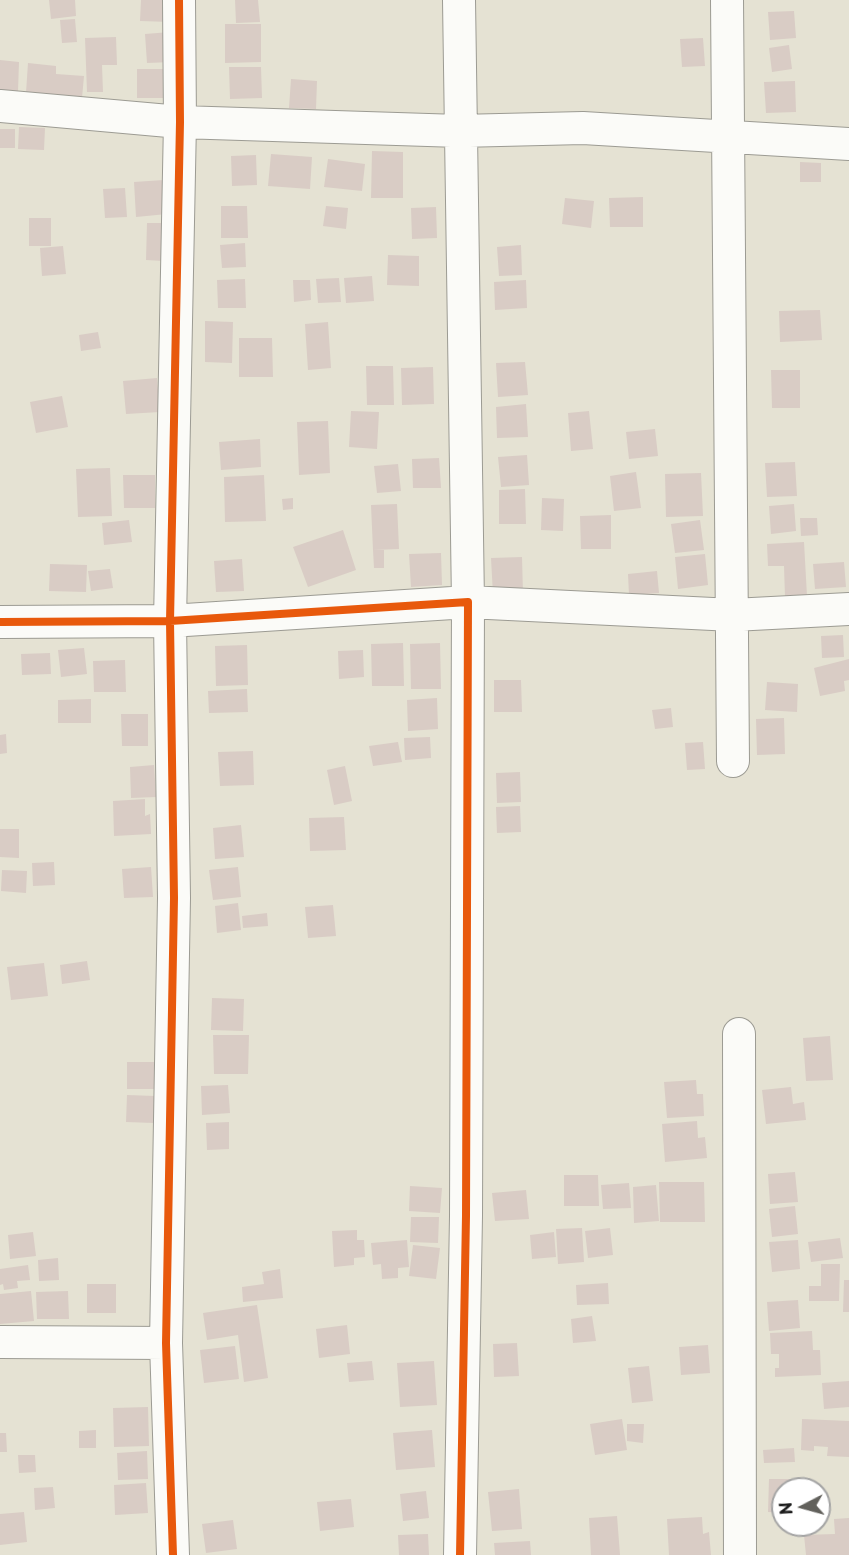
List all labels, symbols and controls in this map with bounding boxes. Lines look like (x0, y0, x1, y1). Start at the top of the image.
north arrow (771, 1477, 831, 1537)
text: N (772, 1501, 798, 1516)

